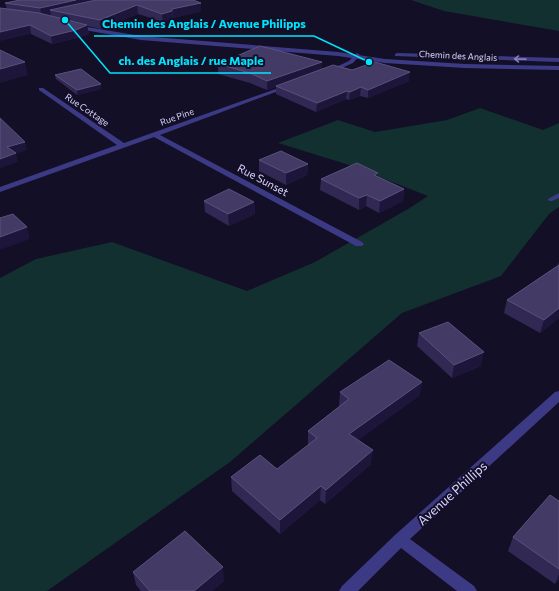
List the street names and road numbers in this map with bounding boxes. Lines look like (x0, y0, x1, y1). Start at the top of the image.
street label: Chemin des Anglais (419, 48, 498, 63)
street label: Rue Cottage (63, 91, 112, 128)
street label: Rue Pine (158, 105, 196, 128)
street label: Rue Sunset (236, 161, 291, 199)
street label: Avenue Phillips (414, 457, 490, 528)

